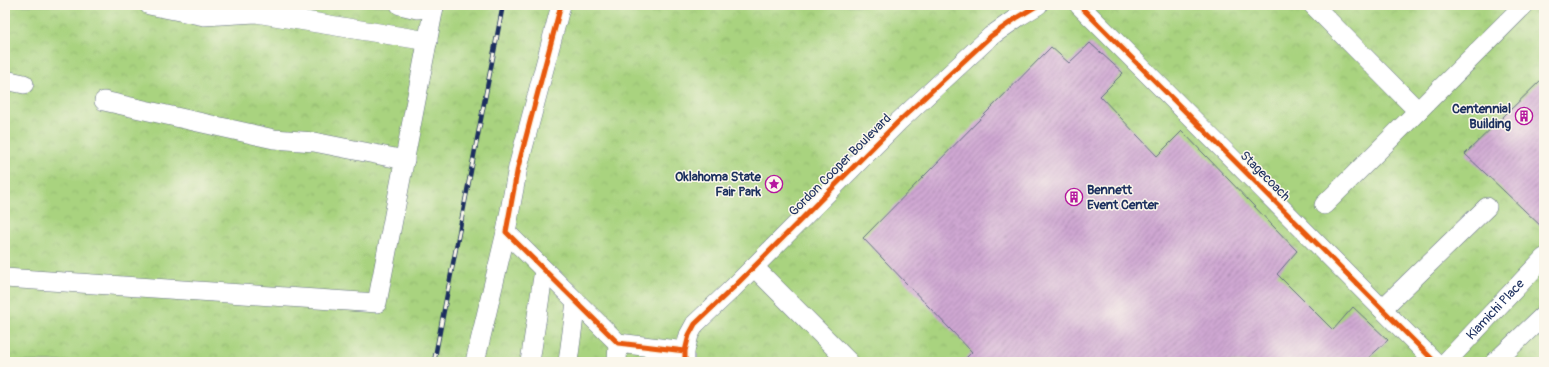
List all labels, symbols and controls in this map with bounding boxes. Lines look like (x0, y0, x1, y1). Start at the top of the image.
place label: Centennial Building (1452, 101, 1511, 132)
building icon: Centennial Building (1514, 106, 1534, 126)
street label: Gordon Cooper Boulevard (785, 110, 895, 220)
street label: Stagecoach (1237, 148, 1293, 204)
place label: Oklahoma State Fair Park (675, 169, 762, 200)
place icon: Oklahoma State Fair Park (764, 174, 784, 194)
place label: Bennett Event Center (1087, 182, 1159, 213)
building icon: Bennett Event Center (1064, 187, 1084, 207)
street label: Kiamichi Place (1463, 276, 1528, 343)

